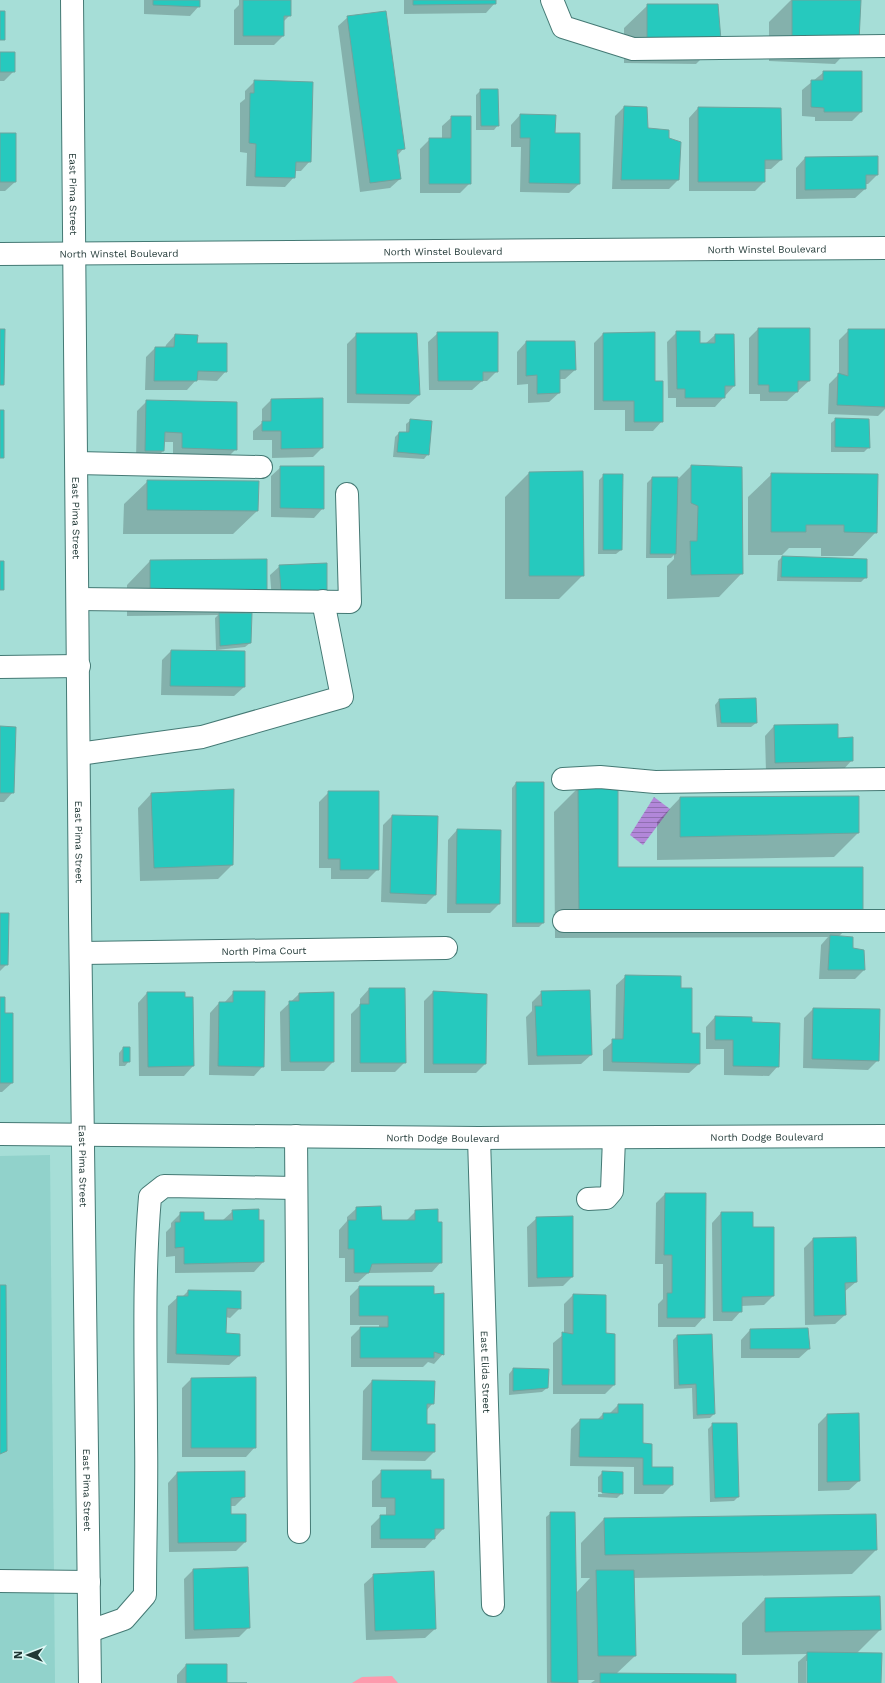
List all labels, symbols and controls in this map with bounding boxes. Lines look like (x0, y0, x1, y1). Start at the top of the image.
street label: East Pima Street (67, 153, 79, 236)
street label: North Winstel Boulevard (708, 243, 826, 255)
street label: North Winstel Boulevard (384, 246, 502, 257)
street label: North Winstel Boulevard (60, 248, 178, 260)
street label: East Pima Street (70, 477, 82, 560)
street label: East Pima Street (73, 801, 85, 884)
street label: North Pima Court (221, 945, 307, 957)
street label: East Pima Street (77, 1125, 89, 1208)
street label: North Dodge Boulevard (710, 1131, 824, 1143)
street label: North Dodge Boulevard (386, 1132, 500, 1144)
street label: East Elida Street (479, 1331, 492, 1414)
street label: East Pima Street (81, 1449, 93, 1532)
north arrow (8, 1635, 48, 1675)
text: N (12, 1651, 25, 1659)

